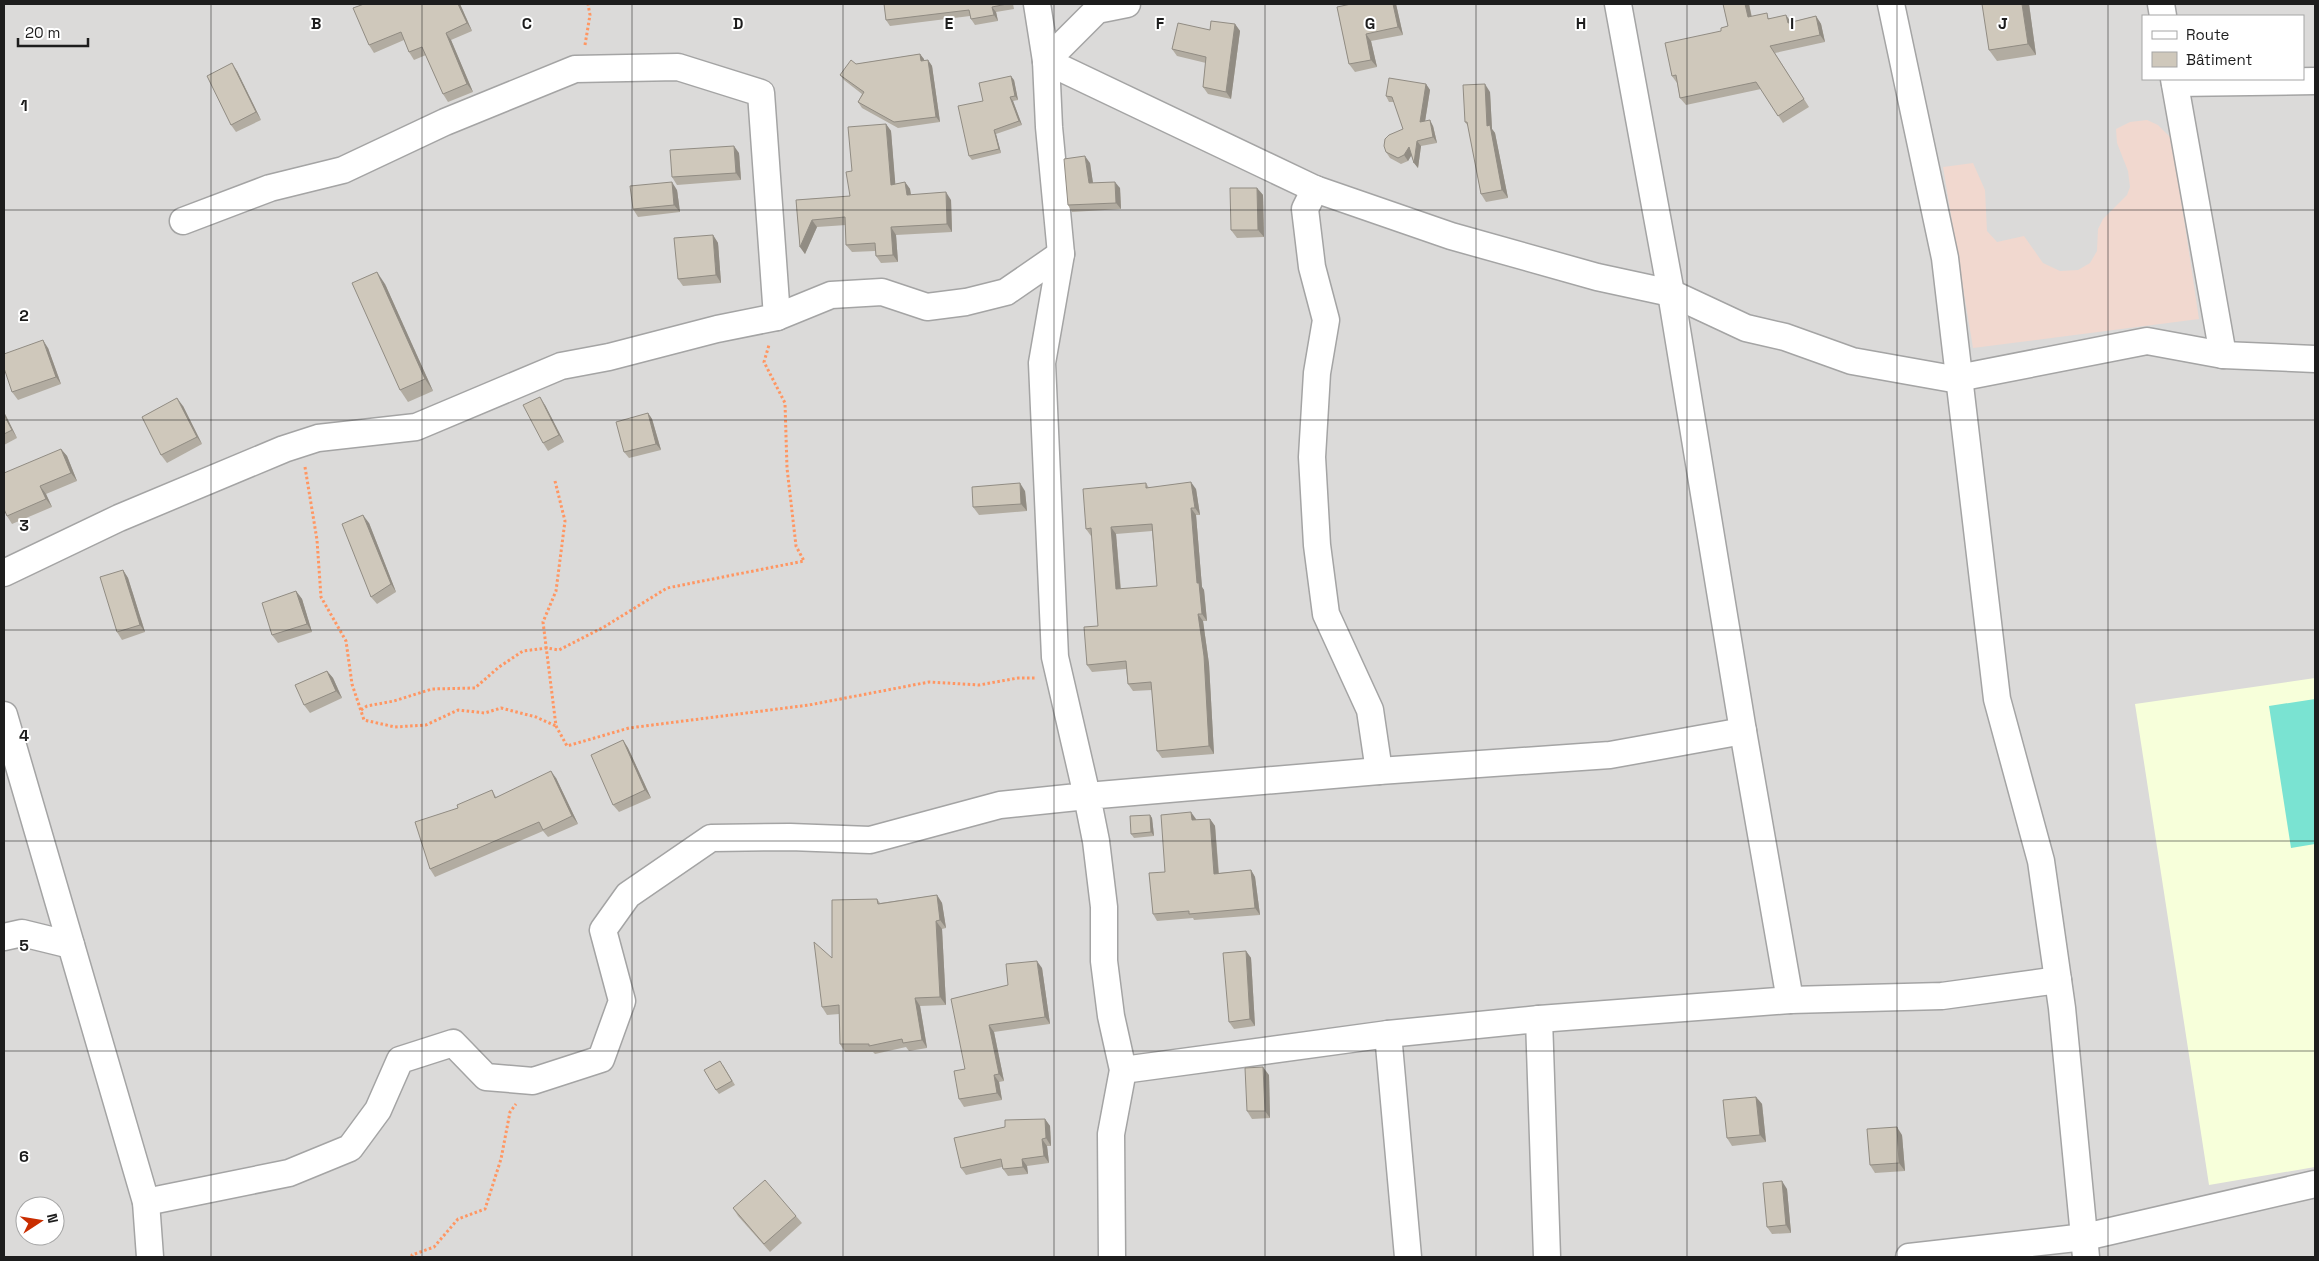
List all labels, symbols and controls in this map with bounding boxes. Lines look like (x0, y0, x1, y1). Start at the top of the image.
text: B (311, 13, 321, 34)
text: C (522, 13, 532, 34)
text: D (733, 13, 743, 34)
text: E (945, 13, 954, 34)
text: F (1156, 13, 1165, 34)
text: G (1365, 13, 1375, 34)
text: H (1576, 13, 1586, 34)
text: I (1790, 13, 1794, 34)
text: J (1998, 13, 2008, 34)
scale bar (18, 15, 88, 47)
legend (2142, 15, 2304, 80)
text: 20 m (25, 23, 60, 42)
text: Route (2186, 25, 2230, 44)
text: Bâtiment (2186, 50, 2252, 69)
text: 1 (20, 95, 28, 116)
text: 2 (19, 305, 29, 326)
text: 3 (19, 515, 29, 536)
text: 4 (19, 725, 29, 746)
text: 5 (19, 935, 29, 956)
text: 6 (19, 1146, 29, 1167)
north arrow (15, 1196, 65, 1246)
text: N (43, 1212, 62, 1225)

